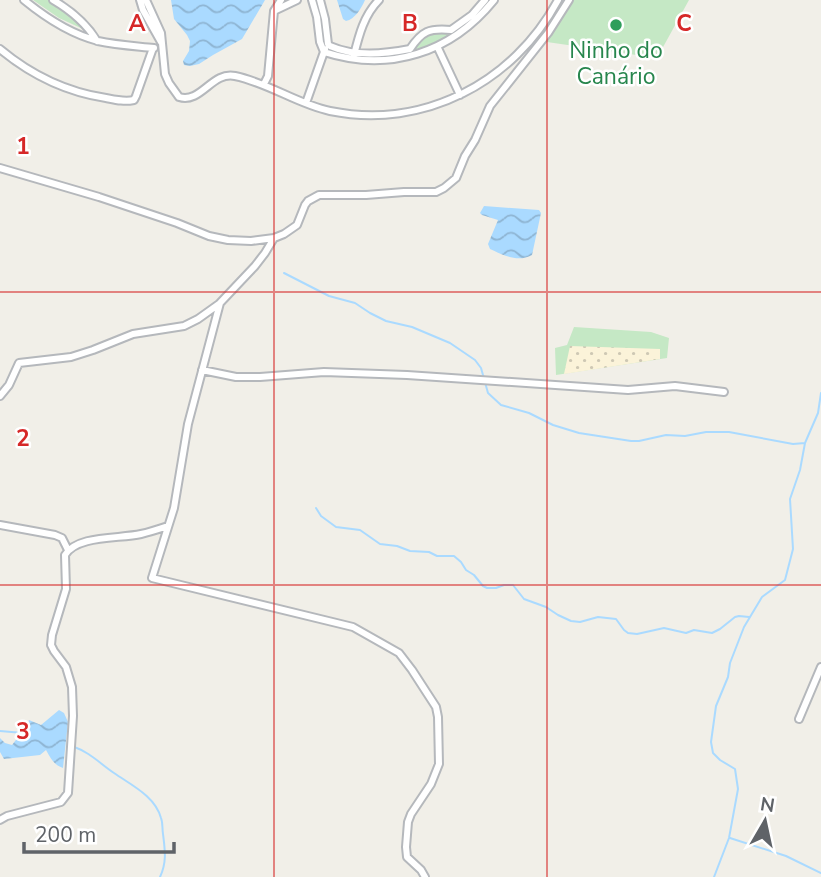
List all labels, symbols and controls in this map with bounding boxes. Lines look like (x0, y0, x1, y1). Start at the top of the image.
text: A (128, 8, 146, 39)
text: B (402, 8, 418, 39)
text: C (676, 8, 692, 39)
marker: Ninho do Canário (608, 17, 624, 33)
place label: Ninho do Canário (569, 35, 663, 92)
text: 1 (16, 131, 30, 162)
text: 2 (16, 423, 30, 454)
text: 3 (16, 716, 30, 747)
north arrow (730, 786, 800, 856)
text: N (758, 791, 777, 819)
scale bar (24, 810, 175, 854)
text: 200 m (35, 821, 96, 849)

